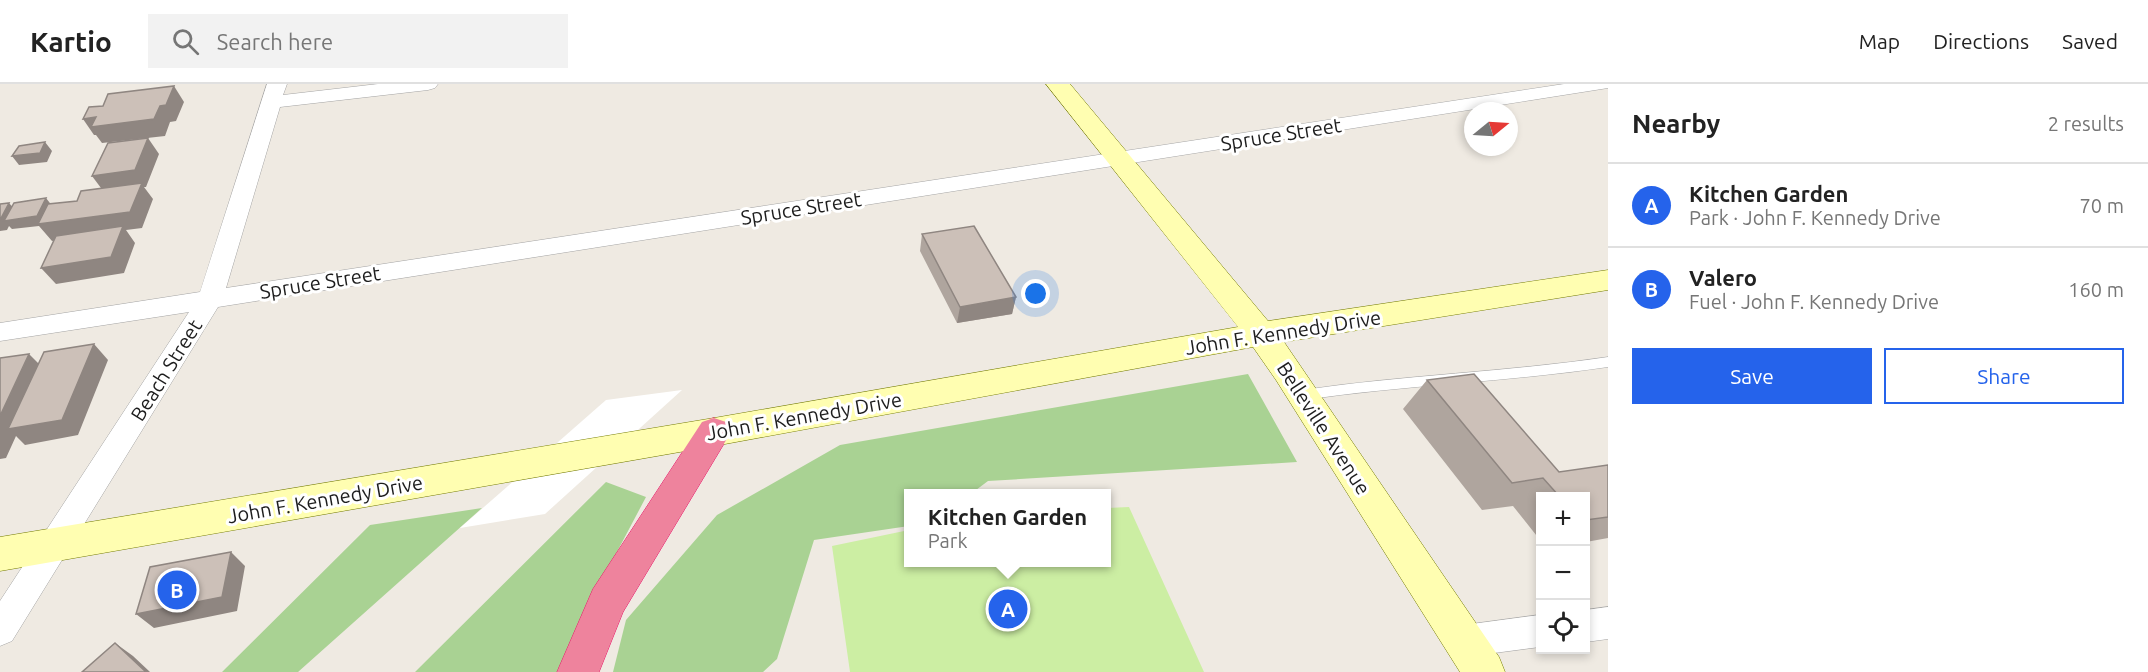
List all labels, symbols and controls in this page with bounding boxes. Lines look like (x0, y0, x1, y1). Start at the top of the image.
search box (148, 14, 568, 68)
icon: search (169, 25, 202, 58)
text: Kartio (30, 26, 112, 57)
text: Search here (217, 29, 333, 54)
text: Map (1859, 29, 1900, 53)
text: Directions (1933, 29, 2029, 53)
text: Saved (2062, 29, 2118, 53)
north arrow (1464, 102, 1518, 156)
text: Nearby (1632, 109, 1720, 138)
text: 2 results (2048, 112, 2124, 135)
street label: Spruce Street (1219, 113, 1343, 155)
text: Kitchen Garden (1689, 181, 1848, 206)
street label: Spruce Street (739, 187, 863, 229)
text: A (1644, 194, 1659, 217)
text: 70 m (2080, 194, 2124, 217)
text: Park · John F. Kennedy Drive (1689, 206, 1941, 229)
street label: Spruce Street (258, 261, 382, 303)
text: Valero (1689, 265, 1757, 290)
text: B (1645, 278, 1658, 301)
text: 160 m (2068, 278, 2124, 301)
your location (1021, 279, 1050, 308)
text: Fuel · John F. Kennedy Drive (1689, 290, 1939, 313)
street label: John F. Kennedy Drive (1183, 305, 1383, 359)
street label: Beach Street (126, 315, 206, 425)
button: Save (1632, 348, 1872, 404)
button: Share (1884, 348, 2124, 404)
street label: Belleville Avenue (1273, 357, 1375, 499)
street label: John F. Kennedy Drive (705, 387, 903, 445)
street label: John F. Kennedy Drive (226, 470, 424, 528)
popup (904, 489, 1111, 567)
map controls (1536, 492, 1590, 654)
button: + (1536, 492, 1590, 546)
text: Kitchen Garden (928, 504, 1087, 529)
text: Park (928, 529, 968, 552)
button: − (1536, 546, 1590, 600)
pin: B (158, 568, 196, 612)
pin: A (988, 586, 1028, 632)
button: locate (1536, 600, 1590, 654)

